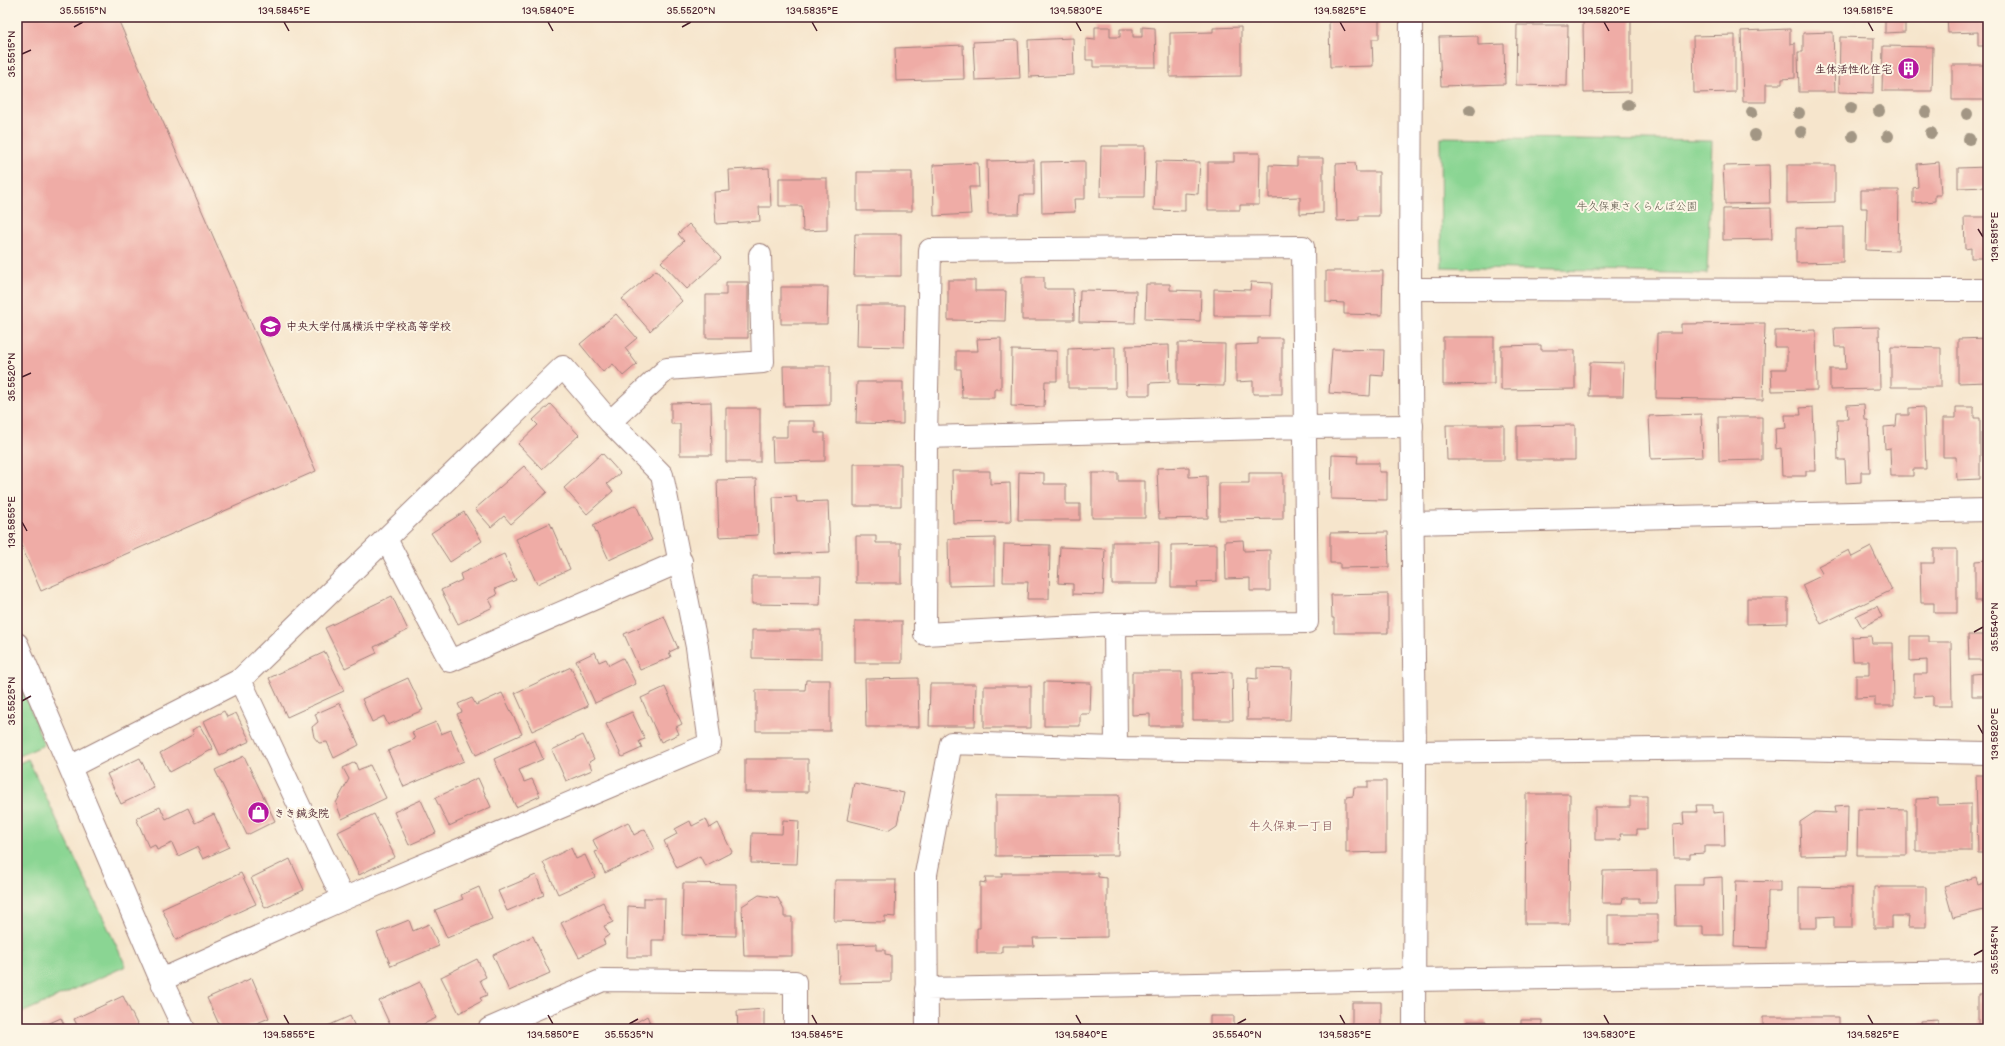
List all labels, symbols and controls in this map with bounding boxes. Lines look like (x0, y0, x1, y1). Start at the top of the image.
text: 35.5515°N (60, 5, 106, 17)
text: 139.5845°E (258, 5, 311, 17)
text: 139.5840°E (522, 5, 575, 17)
text: 35.5520°N (666, 5, 716, 17)
text: 139.5835°E (786, 5, 839, 17)
text: 139.5830°E (1050, 5, 1103, 17)
text: 139.5825°E (1314, 5, 1366, 17)
text: 139.5820°E (1578, 5, 1631, 17)
text: 139.5815°E (1843, 5, 1893, 17)
text: 35.5515°N (6, 31, 18, 77)
building icon: 生体活性化住宅 (1895, 56, 1921, 82)
place label: 生体活性化住宅 (1815, 63, 1892, 76)
park label: 牛久保東さくらんぼ公園 (1577, 200, 1698, 213)
text: 139.5815°E (1989, 212, 2001, 262)
school or university icon: 中央大学付属横浜中学校高等学校 (258, 313, 284, 339)
place label: 中央大学付属横浜中学校高等学校 (286, 320, 451, 333)
text: 35.5520°N (6, 352, 18, 402)
text: 139.5855°E (6, 496, 18, 548)
text: 35.5540°N (1989, 602, 2001, 652)
text: 35.5525°N (6, 677, 18, 725)
text: 139.5820°E (1989, 707, 2001, 760)
shop icon: きき鍼灸院 (245, 800, 271, 826)
place label: きき鍼灸院 (274, 807, 329, 820)
district label: 牛久保東一丁目 (1249, 819, 1333, 834)
text: 35.5545°N (1989, 925, 2001, 975)
text: 139.5855°E (263, 1029, 315, 1041)
text: 139.5850°E (527, 1029, 579, 1041)
text: 35.5535°N (604, 1029, 654, 1041)
text: 139.5845°E (791, 1029, 844, 1041)
text: 139.5840°E (1055, 1029, 1108, 1041)
text: 35.5540°N (1212, 1029, 1262, 1041)
text: 139.5835°E (1319, 1029, 1372, 1041)
text: 139.5830°E (1583, 1029, 1636, 1041)
text: 139.5825°E (1847, 1029, 1899, 1041)

